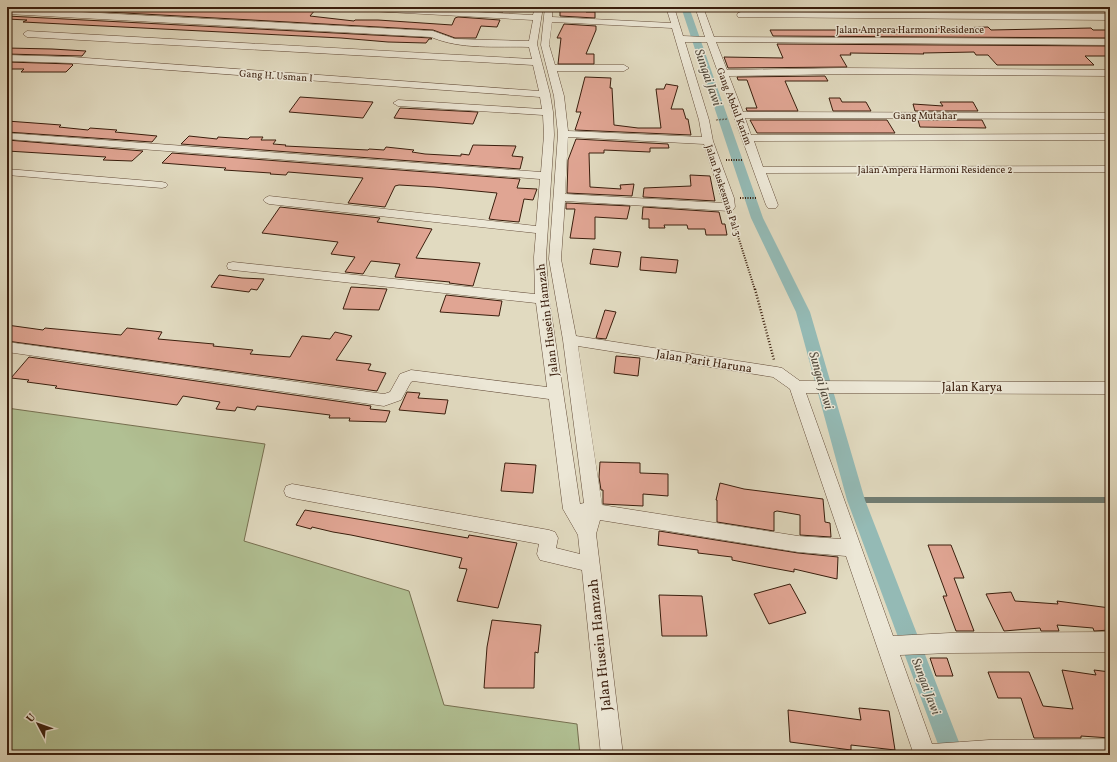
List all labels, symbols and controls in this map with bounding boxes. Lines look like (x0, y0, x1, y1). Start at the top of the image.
street label: Jalan Ampera Harmoni Residence (836, 23, 984, 37)
water label: Sungai Jawi (689, 47, 726, 109)
street label: Gang H. Usman I (239, 66, 313, 86)
street label: Gang Abdul Karim (713, 66, 755, 147)
street label: Gang Mutahar (893, 109, 957, 123)
street label: Jalan Puskesmas Pal 3 (702, 143, 744, 238)
street label: Jalan Ampera Harmoni Residence 2 (857, 163, 1013, 177)
street label: Jalan Husein Hamzah (533, 263, 563, 377)
street label: Jalan Parit Haruna (655, 346, 753, 377)
water label: Sungai Jawi (803, 350, 837, 412)
street label: Jalan Karya (942, 380, 1002, 396)
street label: Jalan Husein Hamzah (584, 578, 617, 712)
water label: Sungai Jawi (906, 656, 944, 718)
north arrow (18, 704, 58, 744)
text: U (23, 710, 40, 726)

